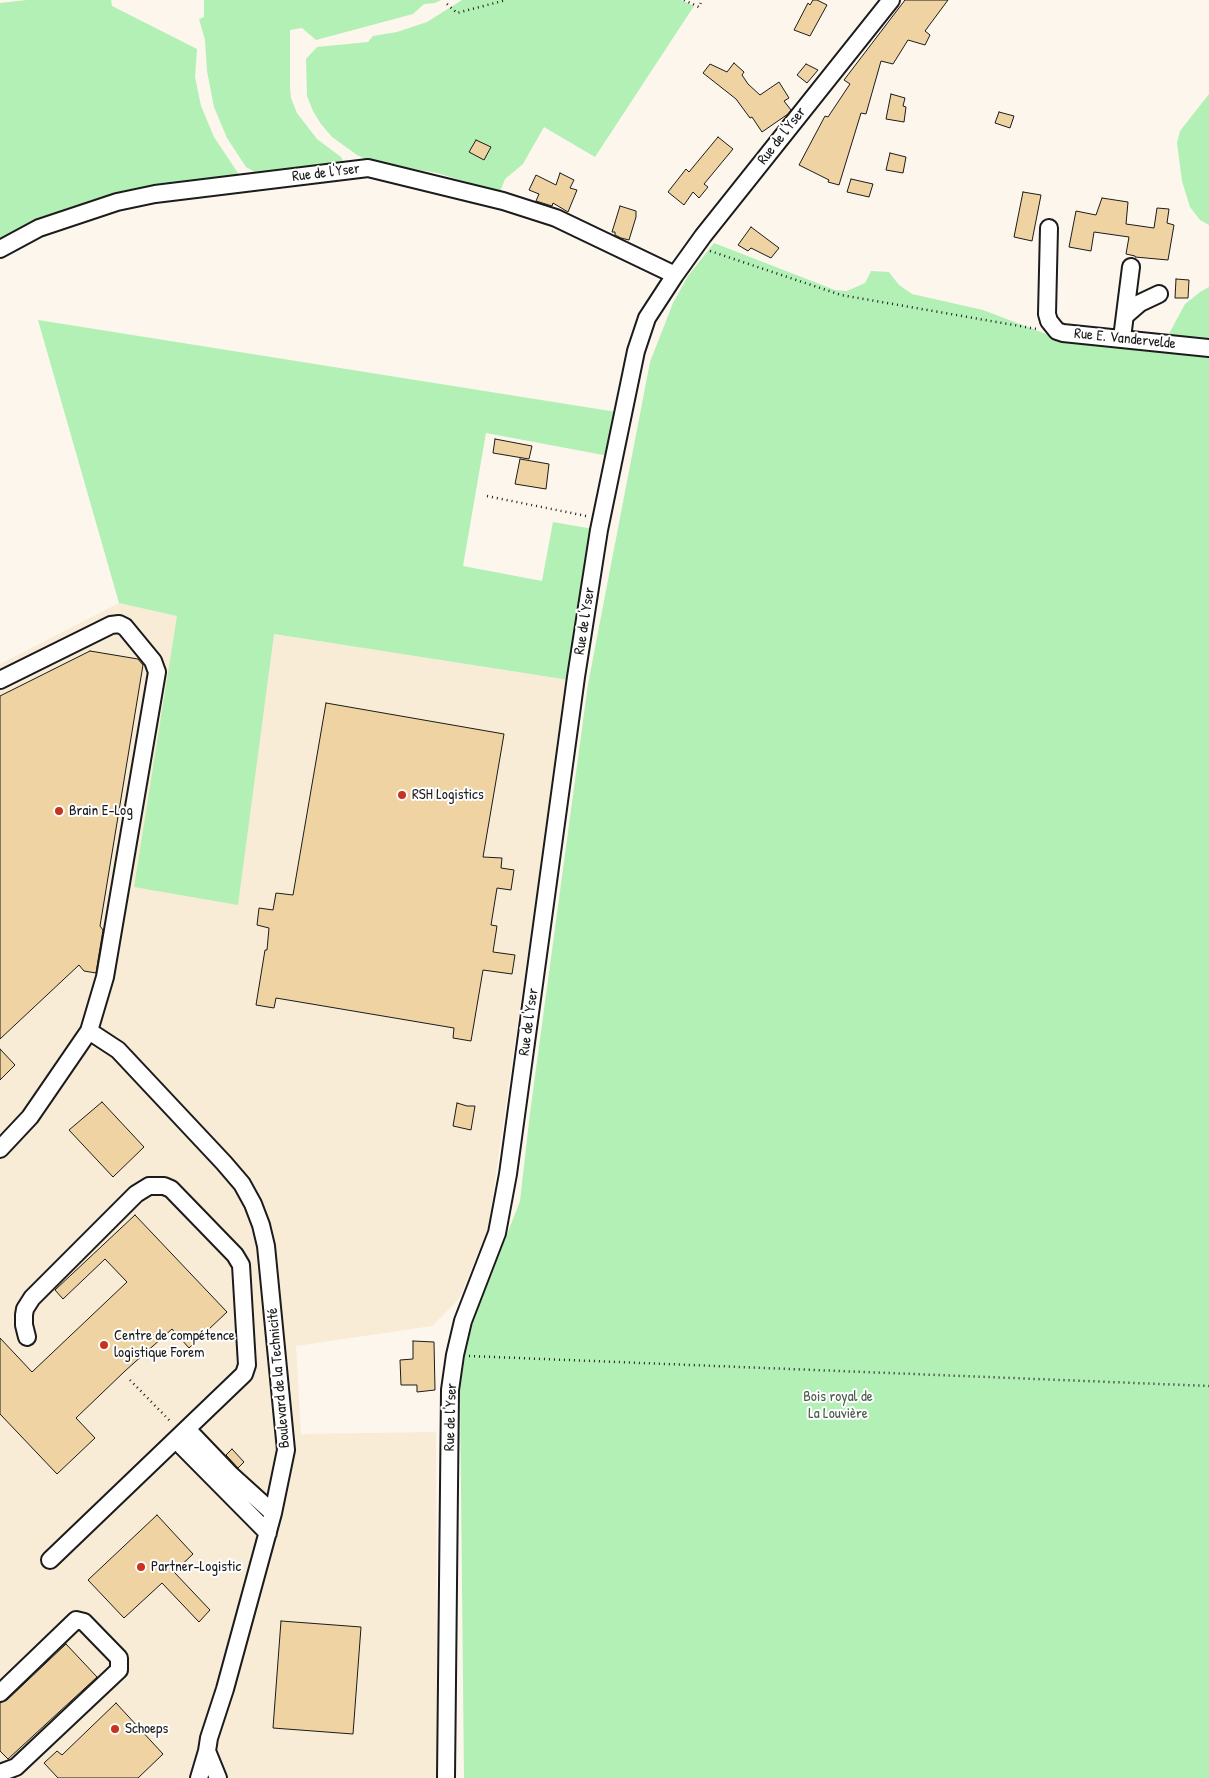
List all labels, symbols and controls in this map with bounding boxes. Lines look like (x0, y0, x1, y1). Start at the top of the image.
street label: Rue de l'Yser (754, 104, 810, 168)
street label: Rue de l'Yser (291, 160, 361, 186)
street label: Rue E. Vandervelde (1073, 325, 1177, 353)
street label: Rue de l'Yser (571, 586, 599, 656)
place label: RSH Logistics (412, 786, 484, 804)
marker: RSH Logistics (396, 789, 408, 801)
place label: Brain E-Log (69, 802, 133, 820)
marker: Brain E-Log (53, 805, 65, 817)
street label: Rue de l'Yser (515, 987, 543, 1057)
street label: Boulevard de la Technicité (264, 1307, 294, 1449)
place label: Centre de compétence logistique Forem (114, 1327, 235, 1362)
marker: Centre de compétence logistique Forem (98, 1339, 110, 1351)
street label: Rue de l'Yser (441, 1383, 461, 1451)
park label: Bois royal de La Louvière (803, 1388, 873, 1423)
place label: Partner-Logistic (151, 1558, 241, 1576)
marker: Partner-Logistic (135, 1561, 147, 1573)
place label: Schoeps (125, 1720, 168, 1738)
marker: Schoeps (109, 1723, 121, 1735)

